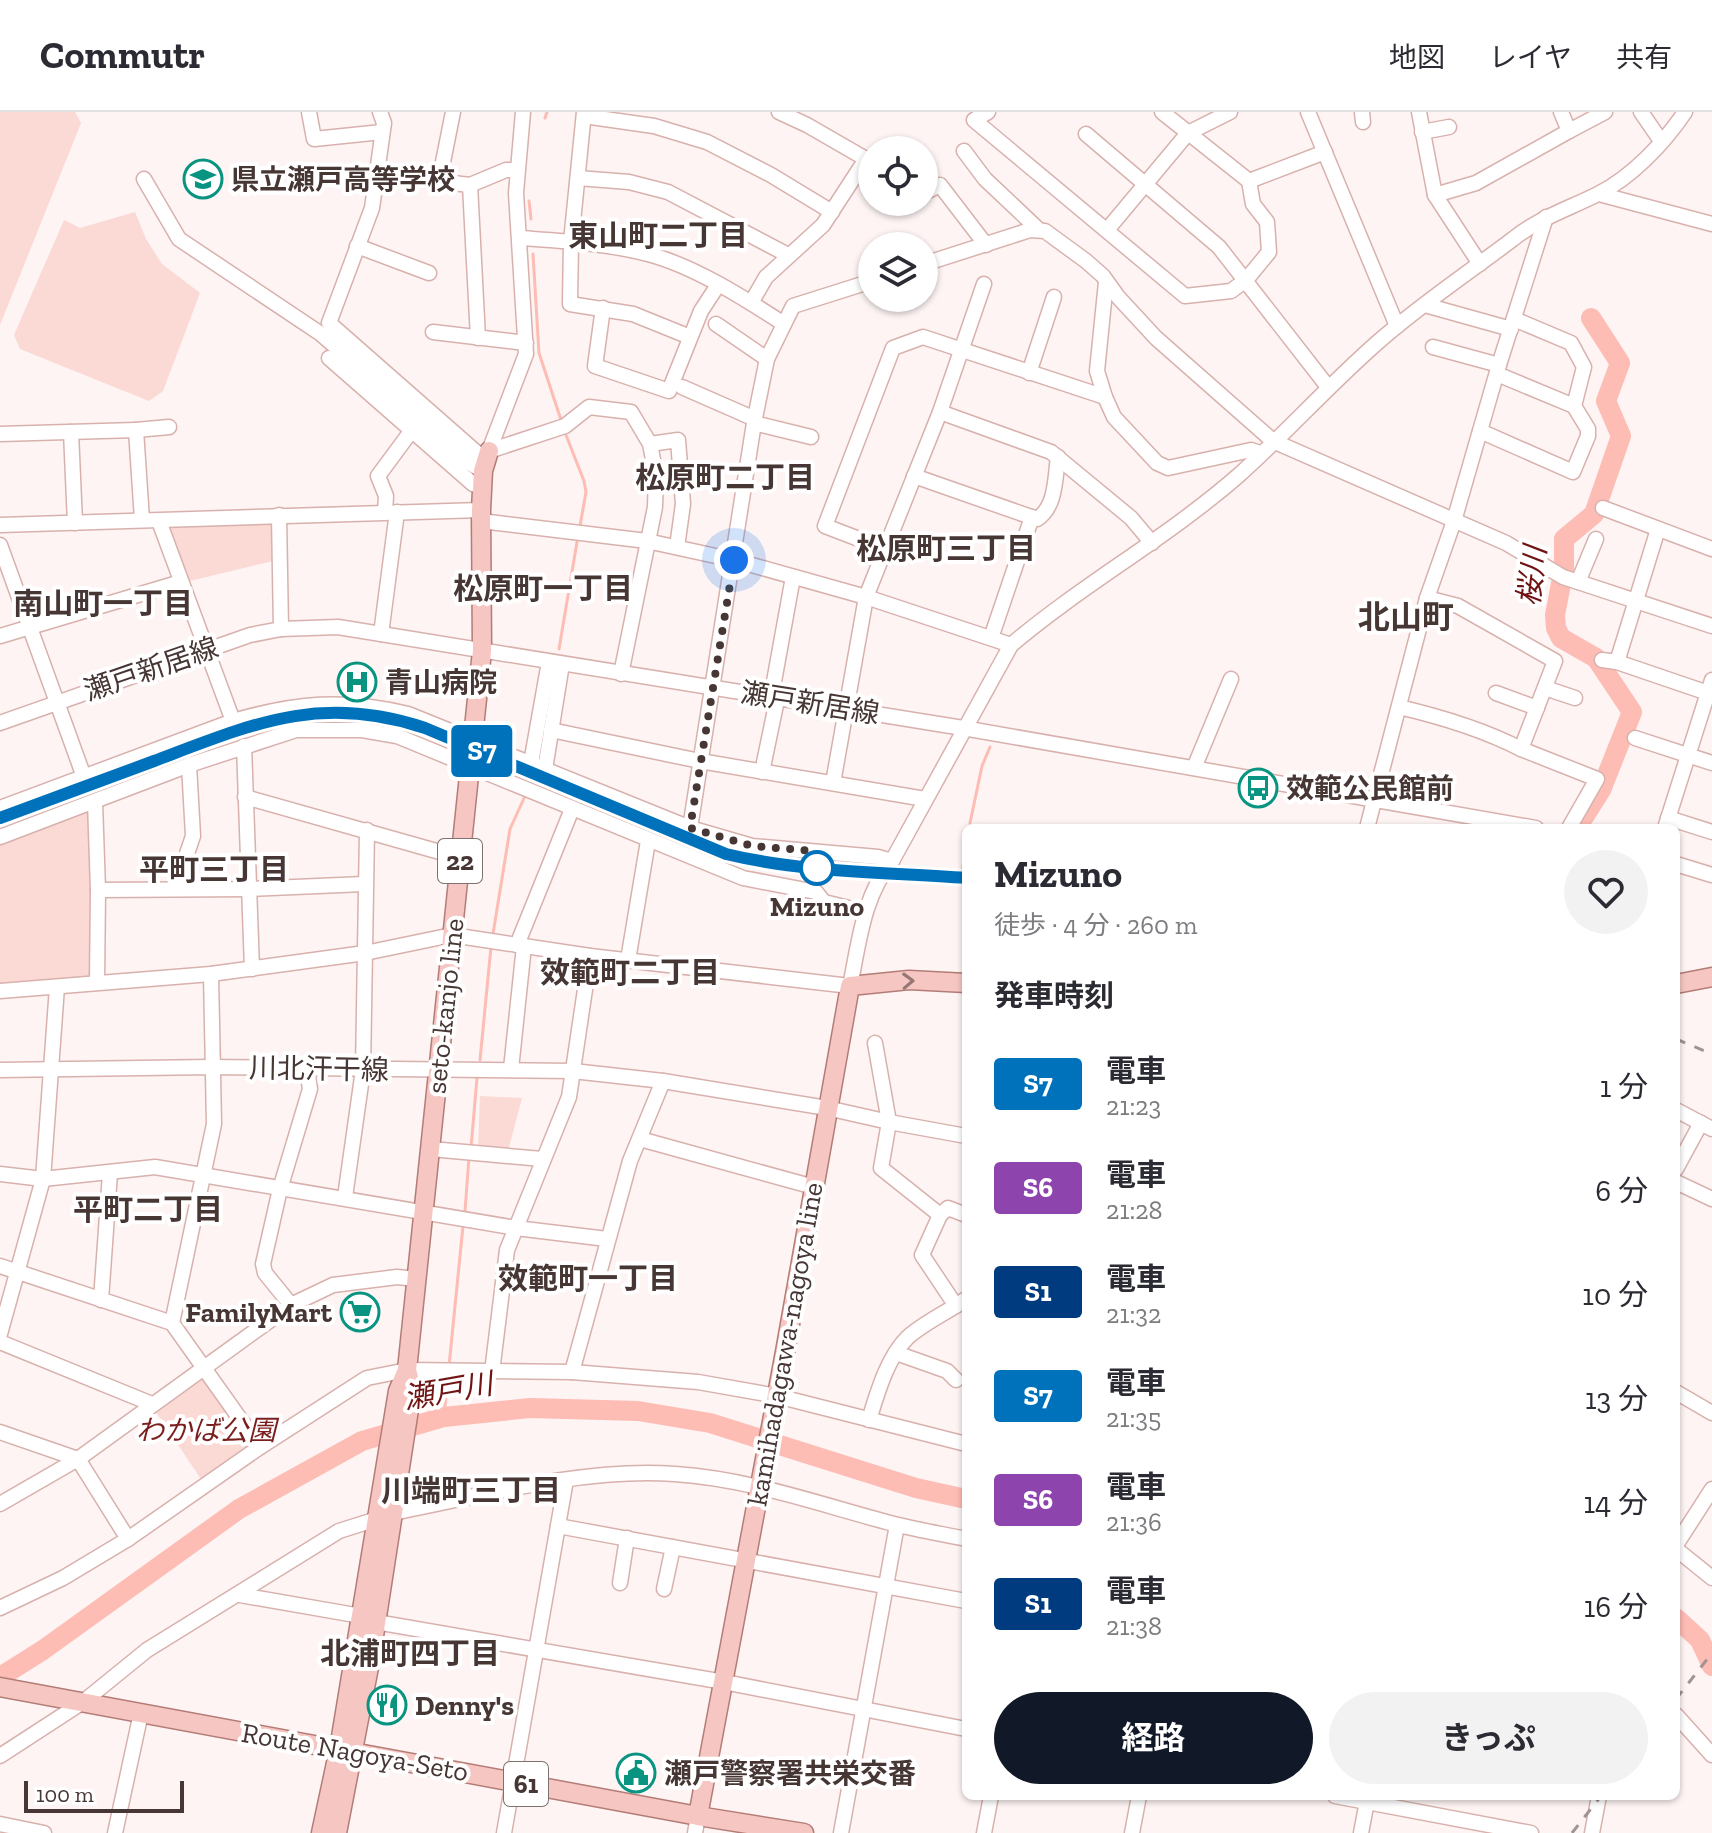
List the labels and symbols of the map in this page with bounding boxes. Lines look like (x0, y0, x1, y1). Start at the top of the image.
school or university icon: 県立瀬戸高等学校 (182, 158, 224, 200)
place label: 県立瀬戸高等学校 (231, 163, 455, 196)
district label: 東山町二丁目 (568, 218, 748, 254)
district label: 松原町二丁目 (635, 460, 815, 496)
district label: 松原町三丁目 (856, 531, 1036, 567)
your location (714, 540, 754, 580)
water label: 桜川 (1510, 541, 1554, 608)
district label: 松原町一丁目 (453, 571, 633, 607)
district label: 南山町一丁目 (13, 586, 193, 622)
district label: 北山町 (1358, 598, 1454, 636)
street label: 瀬戸新居線 (79, 631, 223, 707)
hospital icon: 青山病院 (336, 661, 378, 703)
place label: 青山病院 (385, 666, 497, 699)
street label: 瀬戸新居線 (738, 676, 882, 730)
line badge: S7 (446, 725, 518, 777)
bus stop icon: 效範公民館前 (1237, 767, 1279, 809)
place label: 效範公民館前 (1286, 772, 1454, 805)
road number: 22 (438, 839, 482, 883)
marker: Mizuno (800, 851, 834, 885)
district label: 平町三丁目 (139, 852, 289, 888)
place label: Mizuno (770, 890, 865, 923)
street label: seto-kanjo line (419, 917, 471, 1095)
district label: 效範町二丁目 (540, 955, 720, 991)
one-way arrow (902, 972, 915, 990)
street label: 川北汗干線 (249, 1051, 389, 1087)
street label: kamihadagawa-nagoya line (740, 1180, 830, 1508)
district label: 平町二丁目 (73, 1192, 223, 1228)
district label: 效範町一丁目 (498, 1261, 678, 1297)
supermarket icon: FamilyMart (339, 1291, 381, 1333)
place label: FamilyMart (185, 1296, 333, 1329)
water label: 瀬戸川 (401, 1365, 498, 1417)
park label: わかば公園 (136, 1414, 280, 1447)
district label: 川端町三丁目 (381, 1473, 561, 1509)
district label: 北浦町四丁目 (320, 1636, 500, 1672)
restaurant icon: Denny's (366, 1684, 408, 1726)
place label: Denny's (415, 1689, 514, 1722)
street label: Route Nagoya-Seto (239, 1716, 471, 1788)
public building icon: 瀬戸警察署共栄交番 (615, 1752, 657, 1794)
place label: 瀬戸警察署共栄交番 (664, 1757, 916, 1790)
road number: 61 (504, 1762, 548, 1806)
scale bar (24, 1777, 184, 1813)

